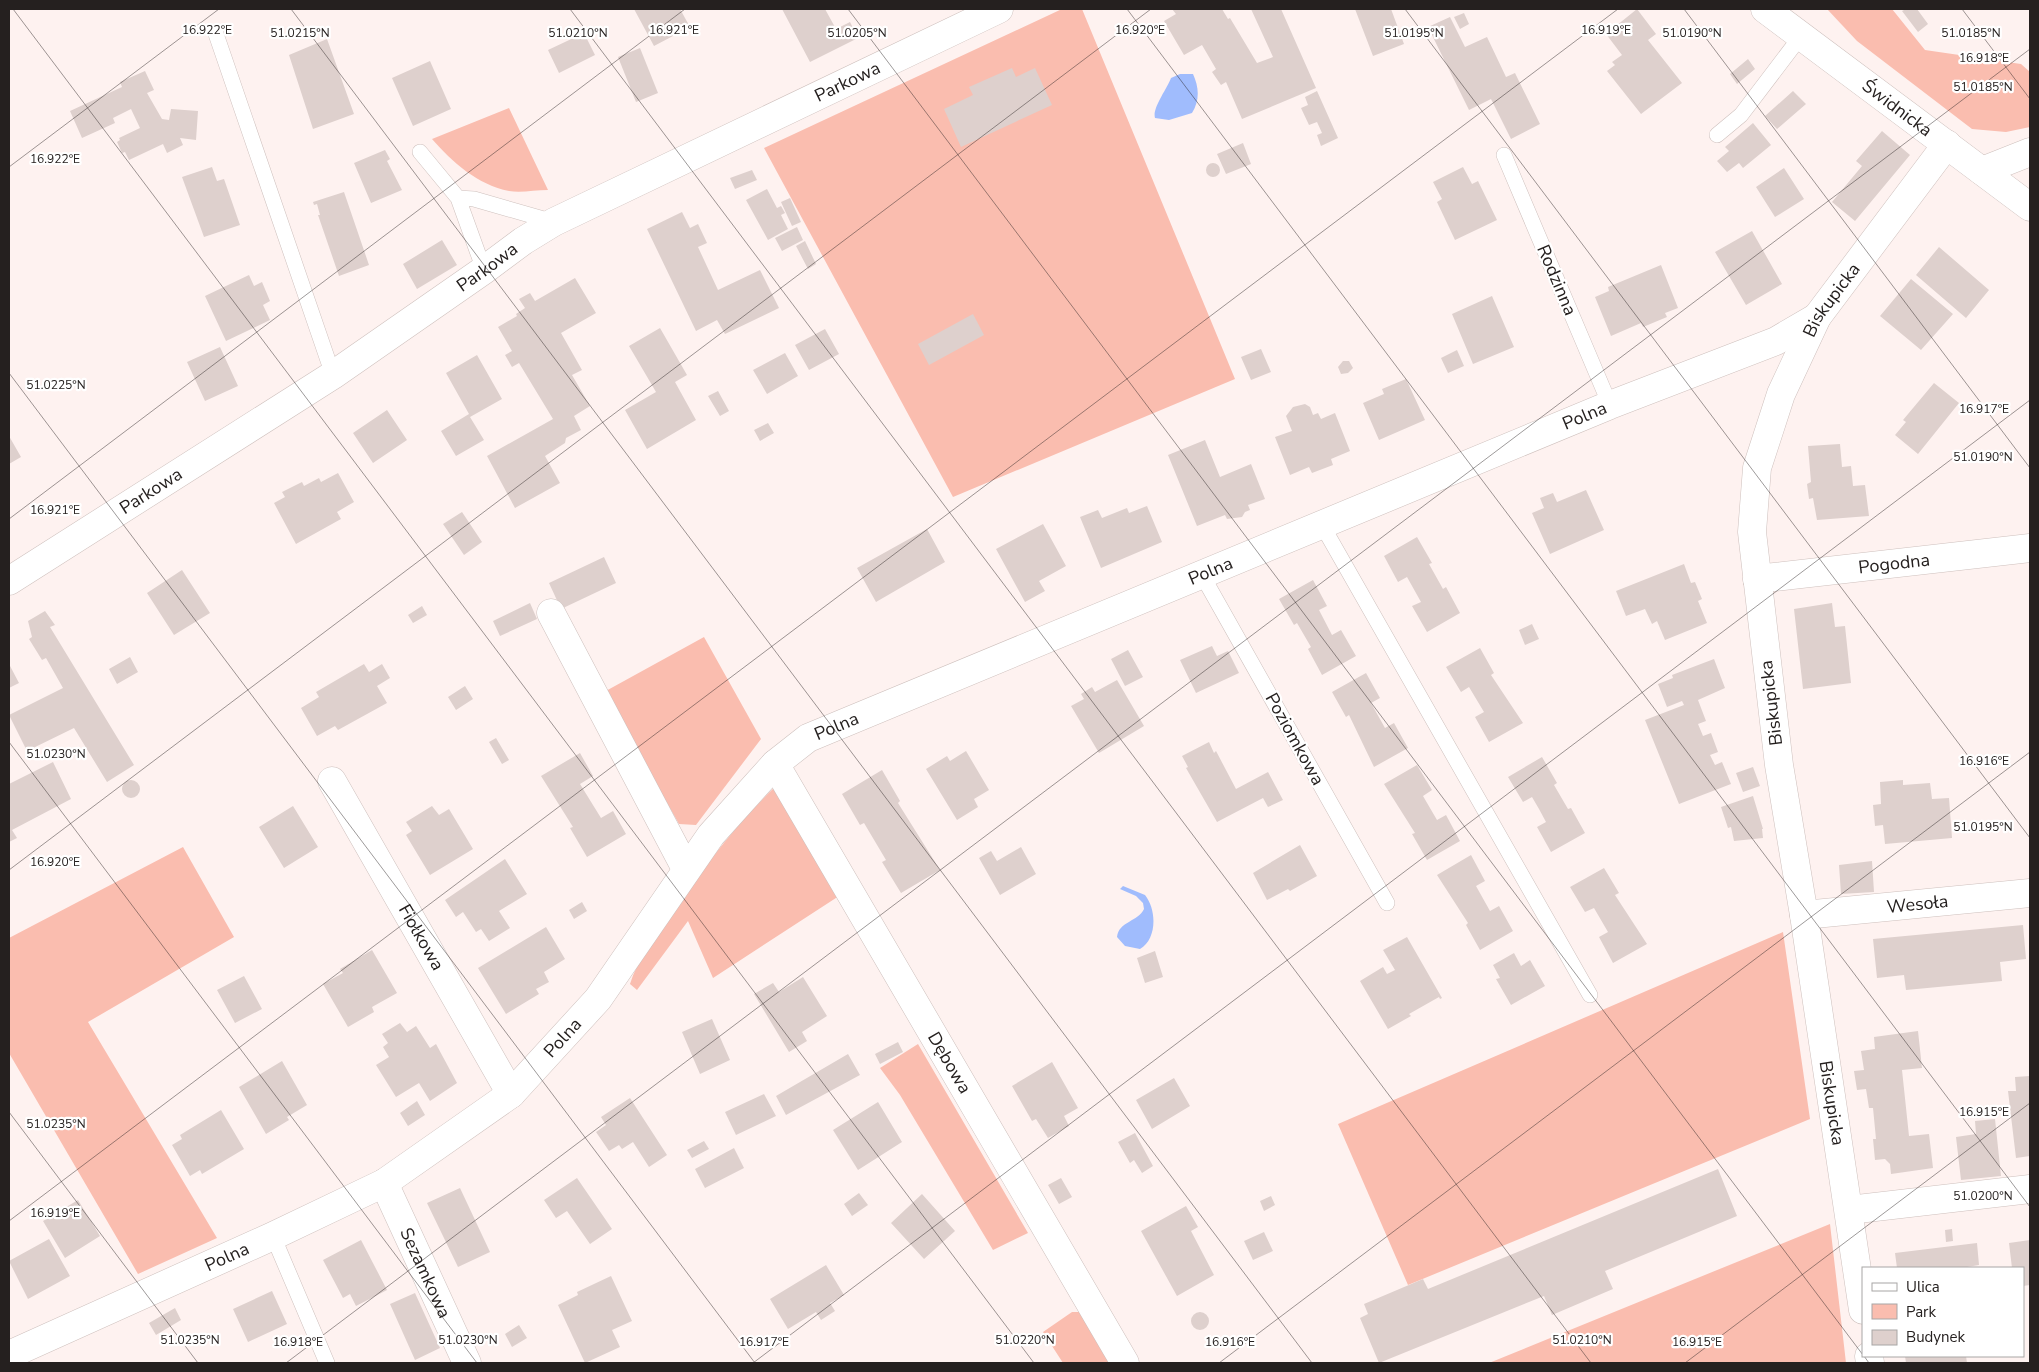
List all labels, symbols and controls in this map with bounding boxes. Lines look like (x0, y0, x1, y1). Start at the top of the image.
text: 16.922°E (182, 22, 232, 38)
text: 16.921°E (649, 22, 699, 38)
text: 16.920°E (1115, 22, 1165, 38)
text: 16.919°E (1581, 22, 1631, 38)
text: 51.0215°N (270, 25, 330, 41)
text: 51.0210°N (548, 25, 608, 41)
text: 51.0205°N (827, 25, 887, 41)
text: 51.0195°N (1384, 25, 1444, 41)
text: 51.0190°N (1662, 25, 1722, 41)
text: 51.0185°N (1941, 25, 2001, 41)
text: 16.918°E (1959, 50, 2009, 66)
street label: Parkowa (810, 56, 884, 108)
street label: Świdnicka (1857, 74, 1937, 142)
text: 51.0185°N (1953, 79, 2013, 95)
text: 16.922°E (30, 151, 80, 167)
street label: Parkowa (452, 237, 523, 298)
street label: Rodzinna (1531, 241, 1583, 319)
street label: Biskupicka (1797, 258, 1866, 341)
text: 51.0225°N (26, 377, 86, 393)
street label: Polna (1559, 396, 1610, 436)
text: 16.917°E (1959, 401, 2009, 417)
text: 51.0190°N (1953, 449, 2013, 465)
street label: Parkowa (115, 462, 187, 520)
text: 16.921°E (30, 502, 80, 518)
street label: Pogodna (1857, 547, 1931, 579)
street label: Polna (1185, 551, 1236, 591)
street label: Biskupicka (1754, 659, 1788, 747)
street label: Poziomkowa (1260, 689, 1330, 789)
street label: Polna (811, 706, 862, 746)
text: 51.0230°N (26, 746, 86, 762)
text: 16.916°E (1959, 753, 2009, 769)
text: 51.0195°N (1953, 819, 2013, 835)
text: 16.920°E (30, 854, 80, 870)
street label: Wesoła (1885, 889, 1949, 919)
street label: Fiołkowa (393, 900, 450, 975)
street label: Polna (538, 1013, 587, 1063)
street label: Dębowa (922, 1027, 977, 1098)
street label: Biskupicka (1813, 1059, 1851, 1147)
text: 16.915°E (1959, 1104, 2009, 1120)
text: 51.0235°N (26, 1116, 86, 1132)
text: 51.0200°N (1953, 1188, 2013, 1204)
text: 16.919°E (30, 1205, 80, 1221)
street label: Sezamkowa (394, 1224, 457, 1322)
street label: Polna (201, 1236, 253, 1277)
legend (1862, 1267, 2024, 1357)
text: Ulica (1906, 1277, 1940, 1297)
text: Park (1906, 1302, 1936, 1322)
text: Budynek (1906, 1327, 1966, 1347)
text: 51.0235°N (160, 1332, 220, 1348)
text: 51.0230°N (438, 1332, 498, 1348)
text: 51.0220°N (995, 1332, 1055, 1348)
text: 51.0210°N (1552, 1332, 1612, 1348)
text: 16.918°E (273, 1334, 323, 1350)
text: 16.917°E (739, 1334, 789, 1350)
text: 16.916°E (1205, 1334, 1255, 1350)
text: 16.915°E (1672, 1334, 1722, 1350)

